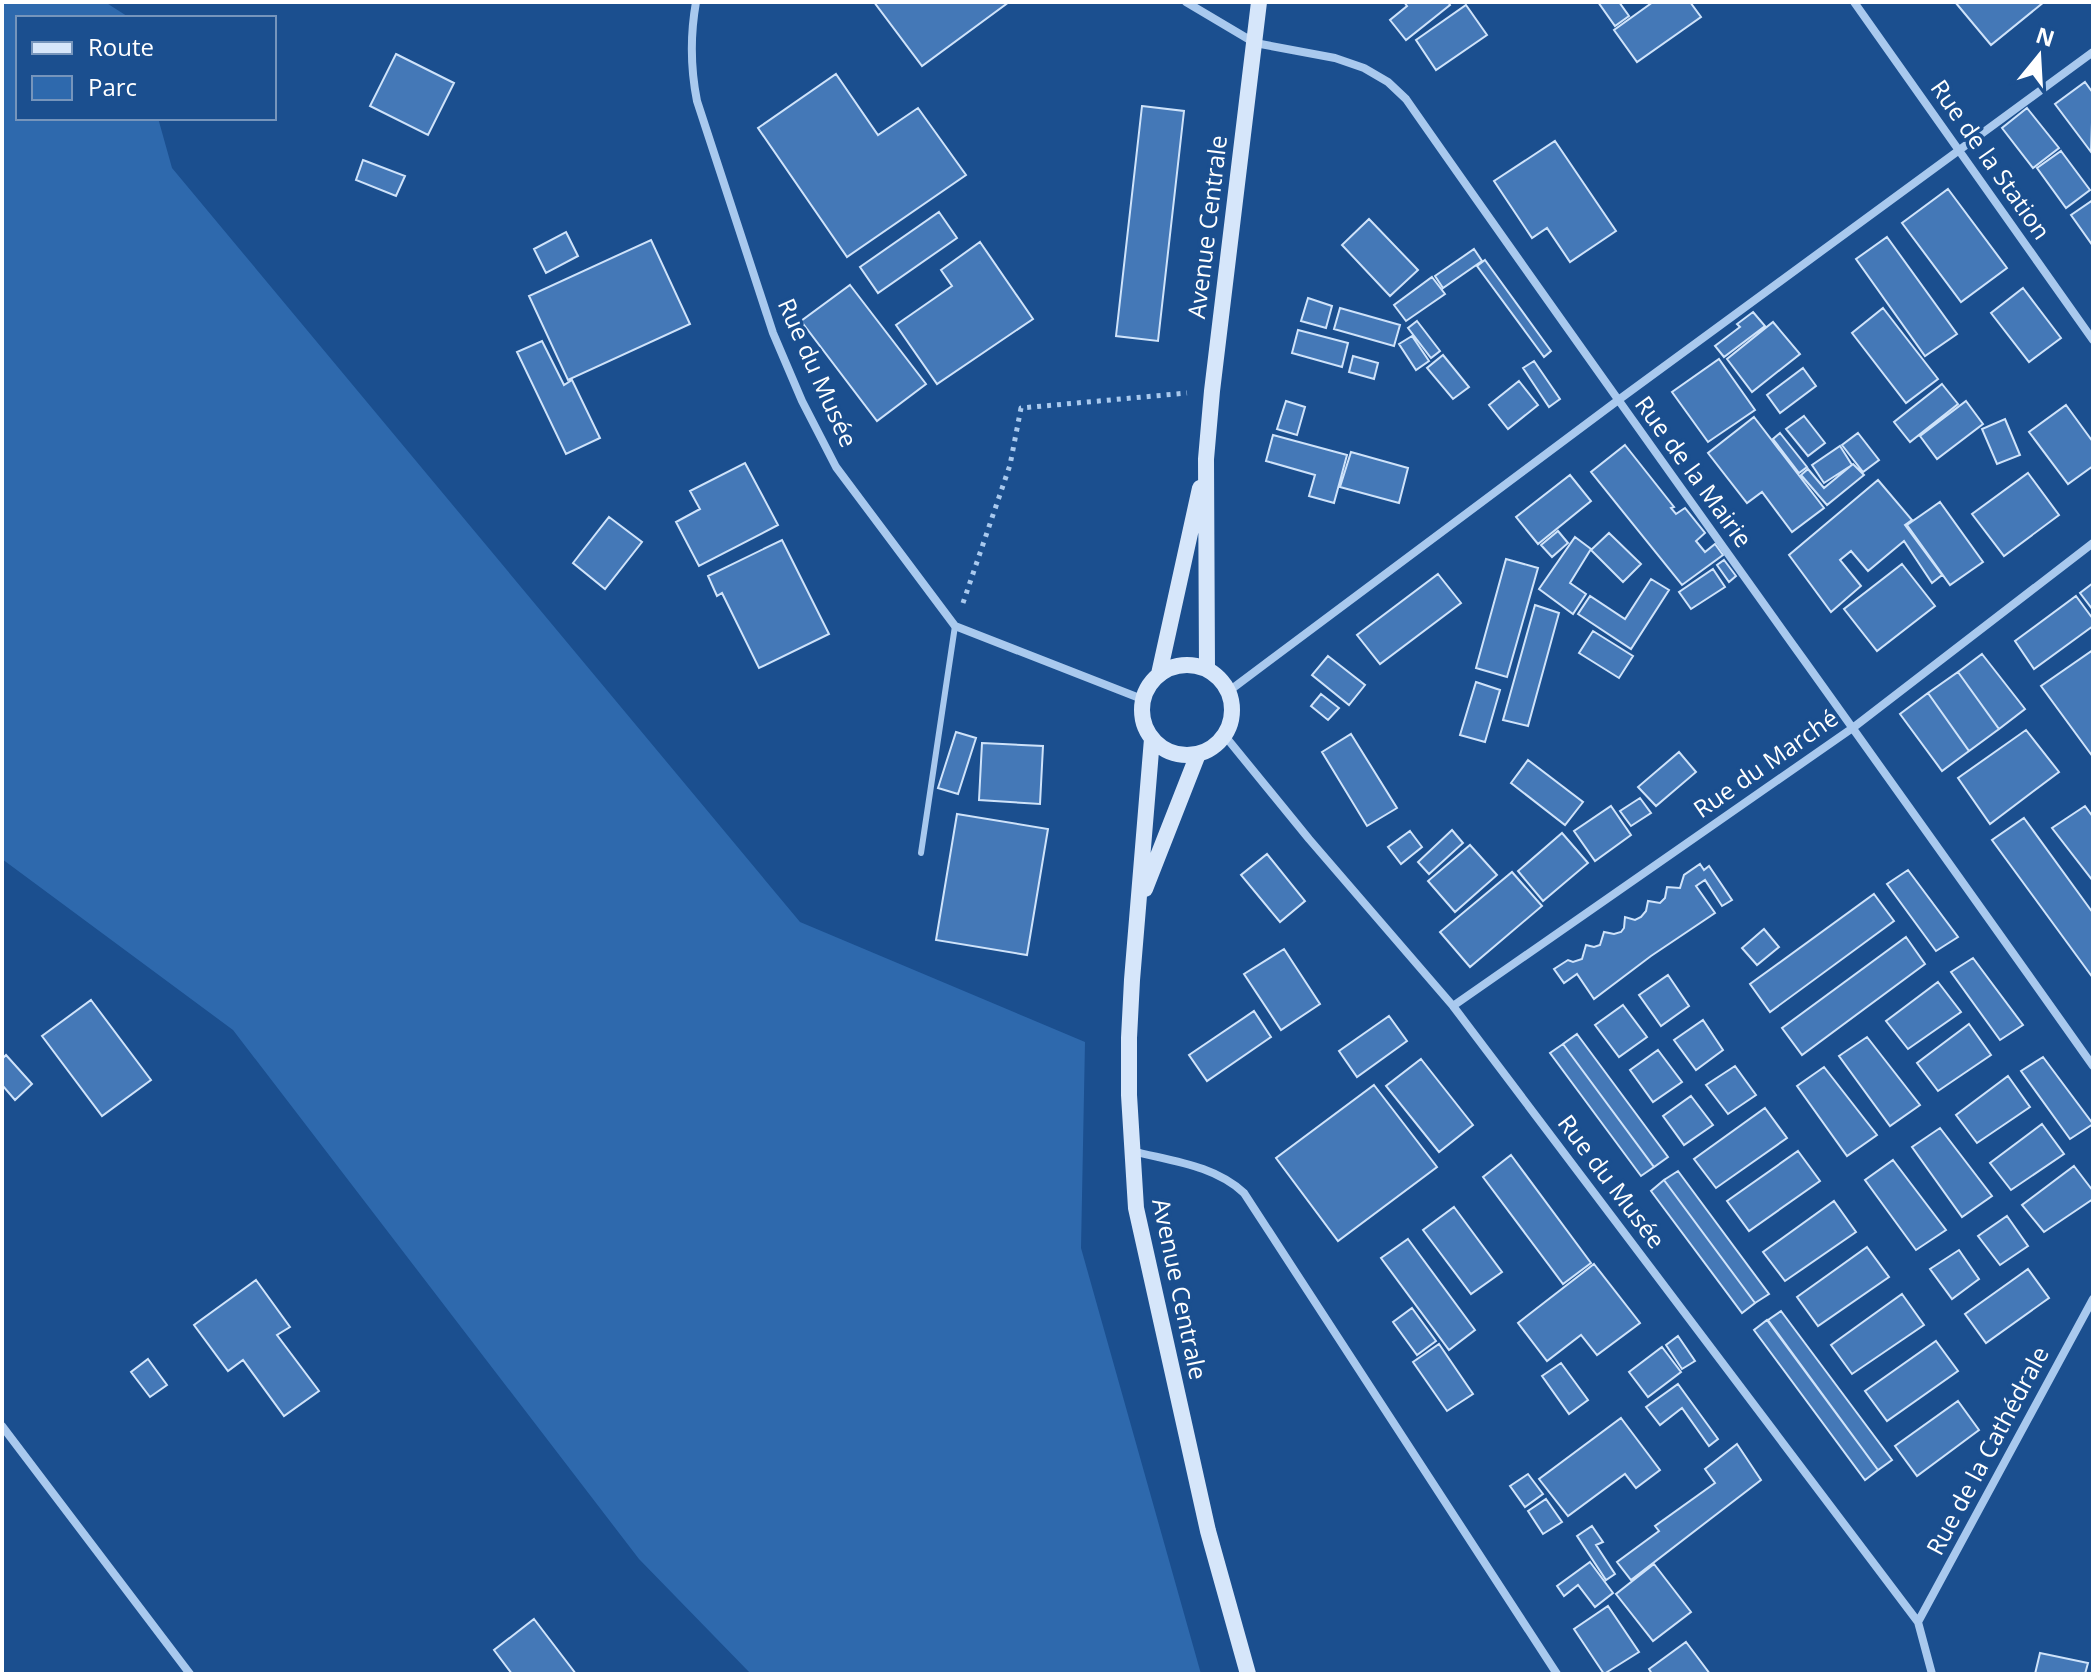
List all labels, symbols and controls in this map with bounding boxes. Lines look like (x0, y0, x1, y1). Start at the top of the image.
legend (16, 16, 276, 120)
north arrow (1999, 16, 2079, 96)
text: N (2032, 19, 2059, 53)
text: Route (88, 30, 154, 63)
text: Parc (88, 70, 137, 103)
street label: Rue de la Station (1924, 73, 2059, 246)
street label: Avenue Centrale (1179, 133, 1234, 320)
street label: Rue du Musée (771, 293, 866, 452)
street label: Rue de la Mairie (1628, 389, 1760, 553)
street label: Rue du Marché (1686, 701, 1844, 825)
street label: Rue du Musée (1551, 1107, 1673, 1255)
street label: Avenue Centrale (1145, 1195, 1216, 1382)
street label: Rue de la Cathédrale (1918, 1340, 2056, 1560)

